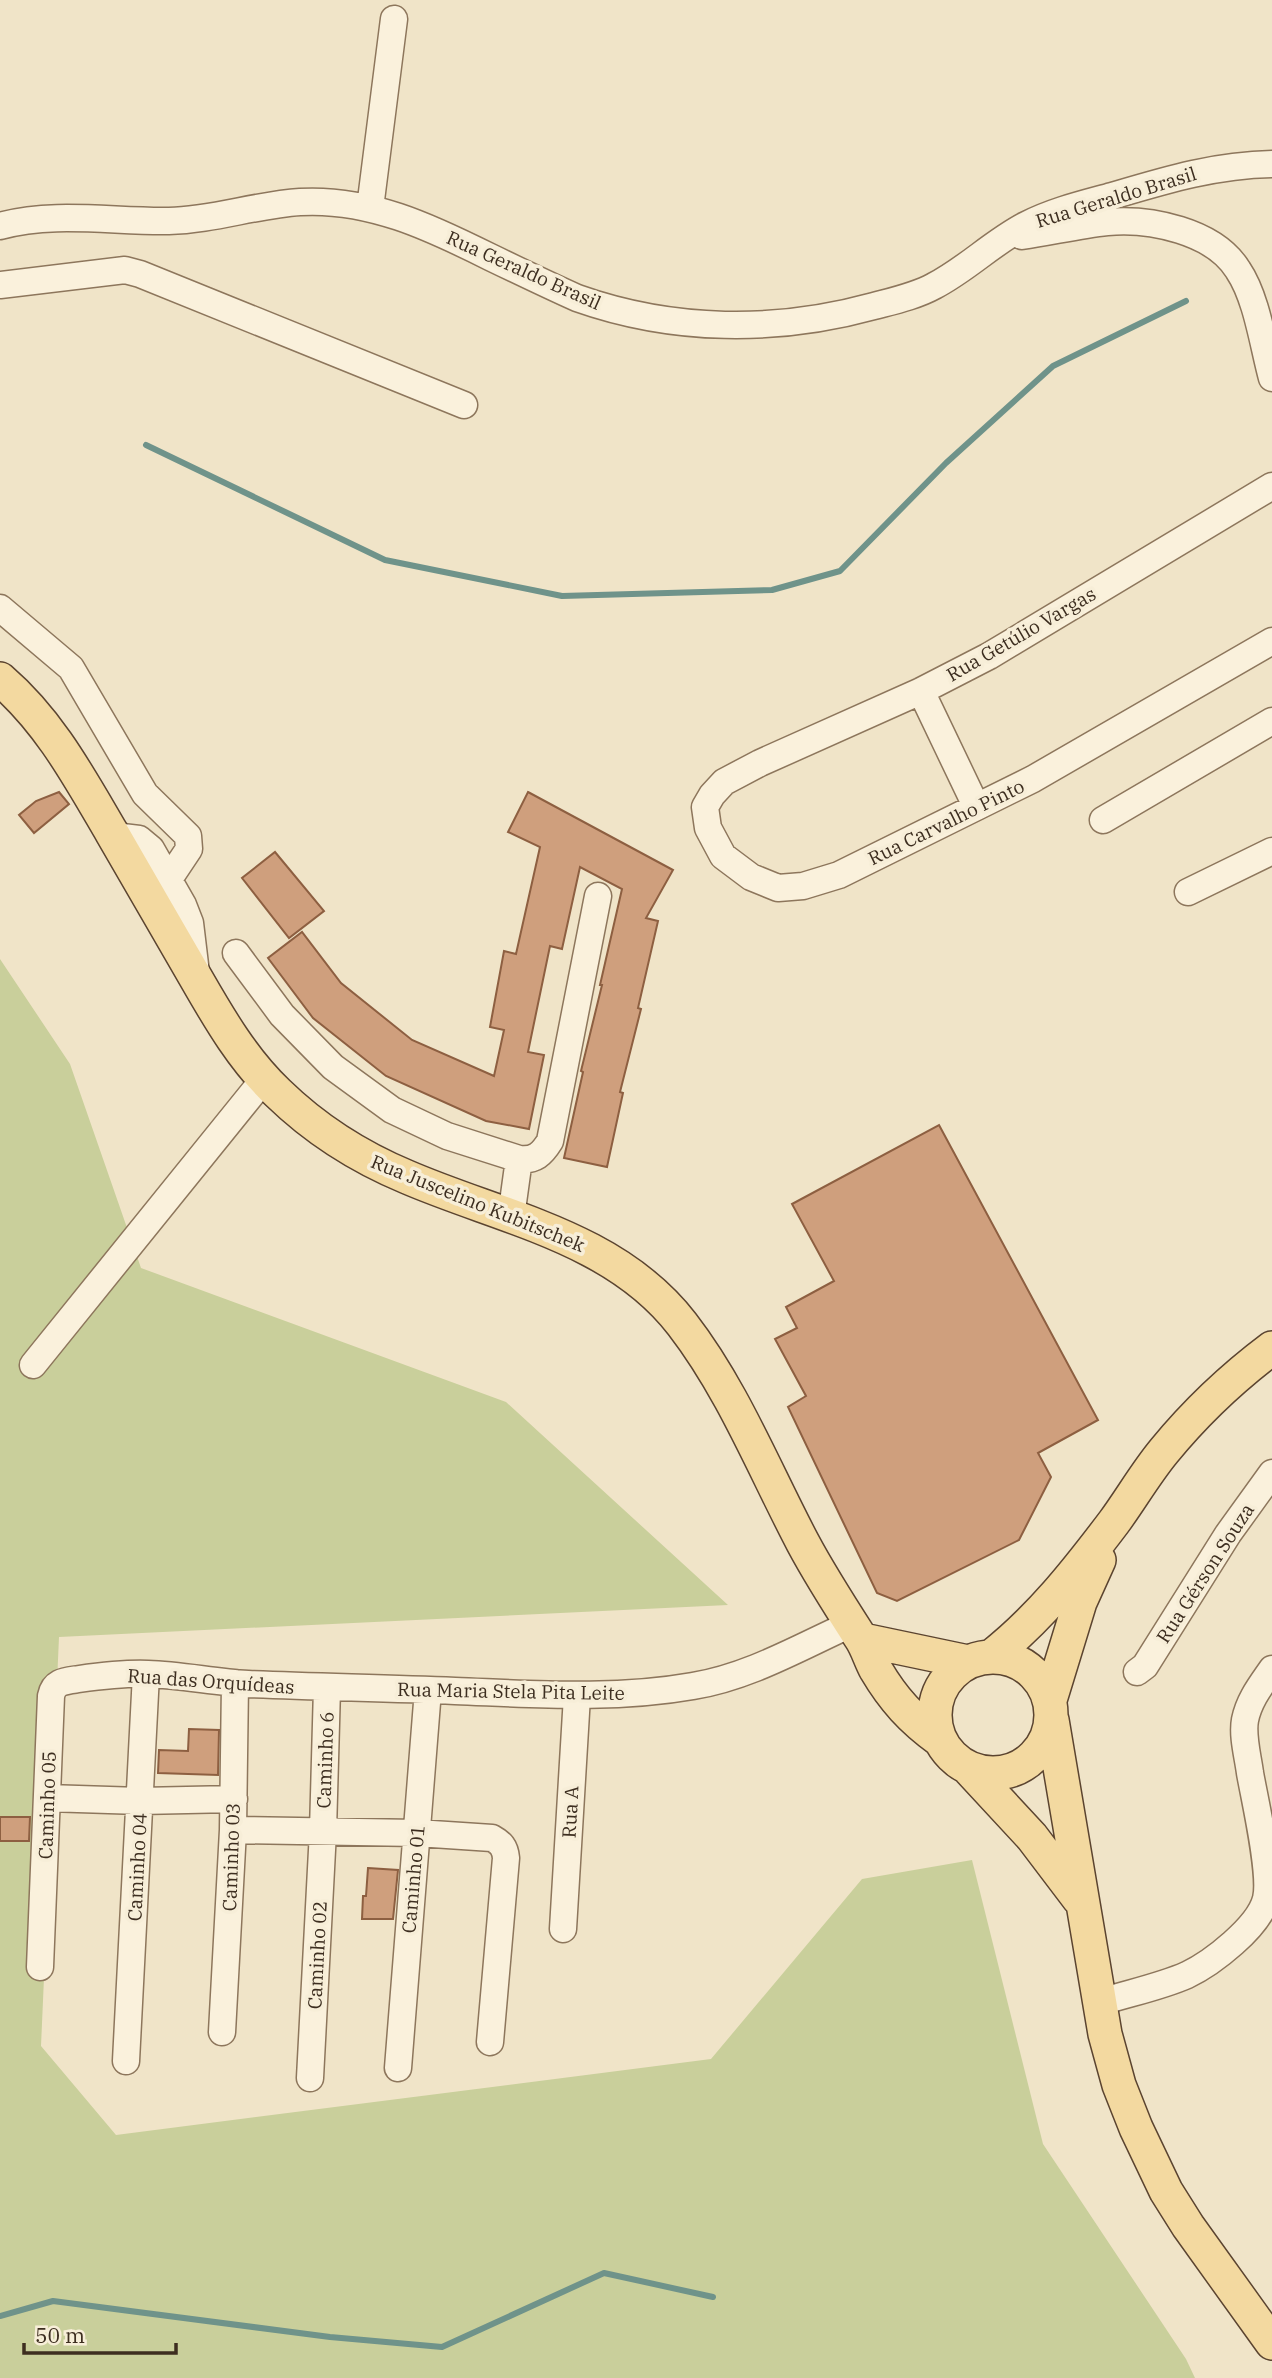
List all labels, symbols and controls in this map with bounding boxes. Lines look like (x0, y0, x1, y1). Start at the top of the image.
street label: Rua Geraldo Brasil (1033, 161, 1200, 233)
street label: Rua Geraldo Brasil (443, 225, 605, 315)
street label: Rua Getúlio Vargas (942, 581, 1100, 687)
street label: Rua Carvalho Pinto (864, 774, 1028, 870)
street label: Rua Juscelino Kubitschek (368, 1149, 588, 1257)
street label: Rua Gérson Souza (1151, 1499, 1259, 1647)
street label: Rua das Orquídeas (127, 1663, 295, 1699)
street label: Rua Maria Stela Pita Leite (397, 1677, 625, 1705)
street label: Caminho 6 (311, 1711, 339, 1809)
street label: Caminho 05 (33, 1750, 61, 1860)
street label: Rua A (557, 1785, 583, 1839)
street label: Caminho 03 (217, 1802, 245, 1912)
street label: Caminho 04 (122, 1812, 152, 1922)
street label: Caminho 01 (396, 1824, 430, 1934)
street label: Caminho 02 (302, 1900, 332, 2010)
scale bar (24, 2312, 177, 2356)
text: 50 m (35, 2321, 85, 2349)

